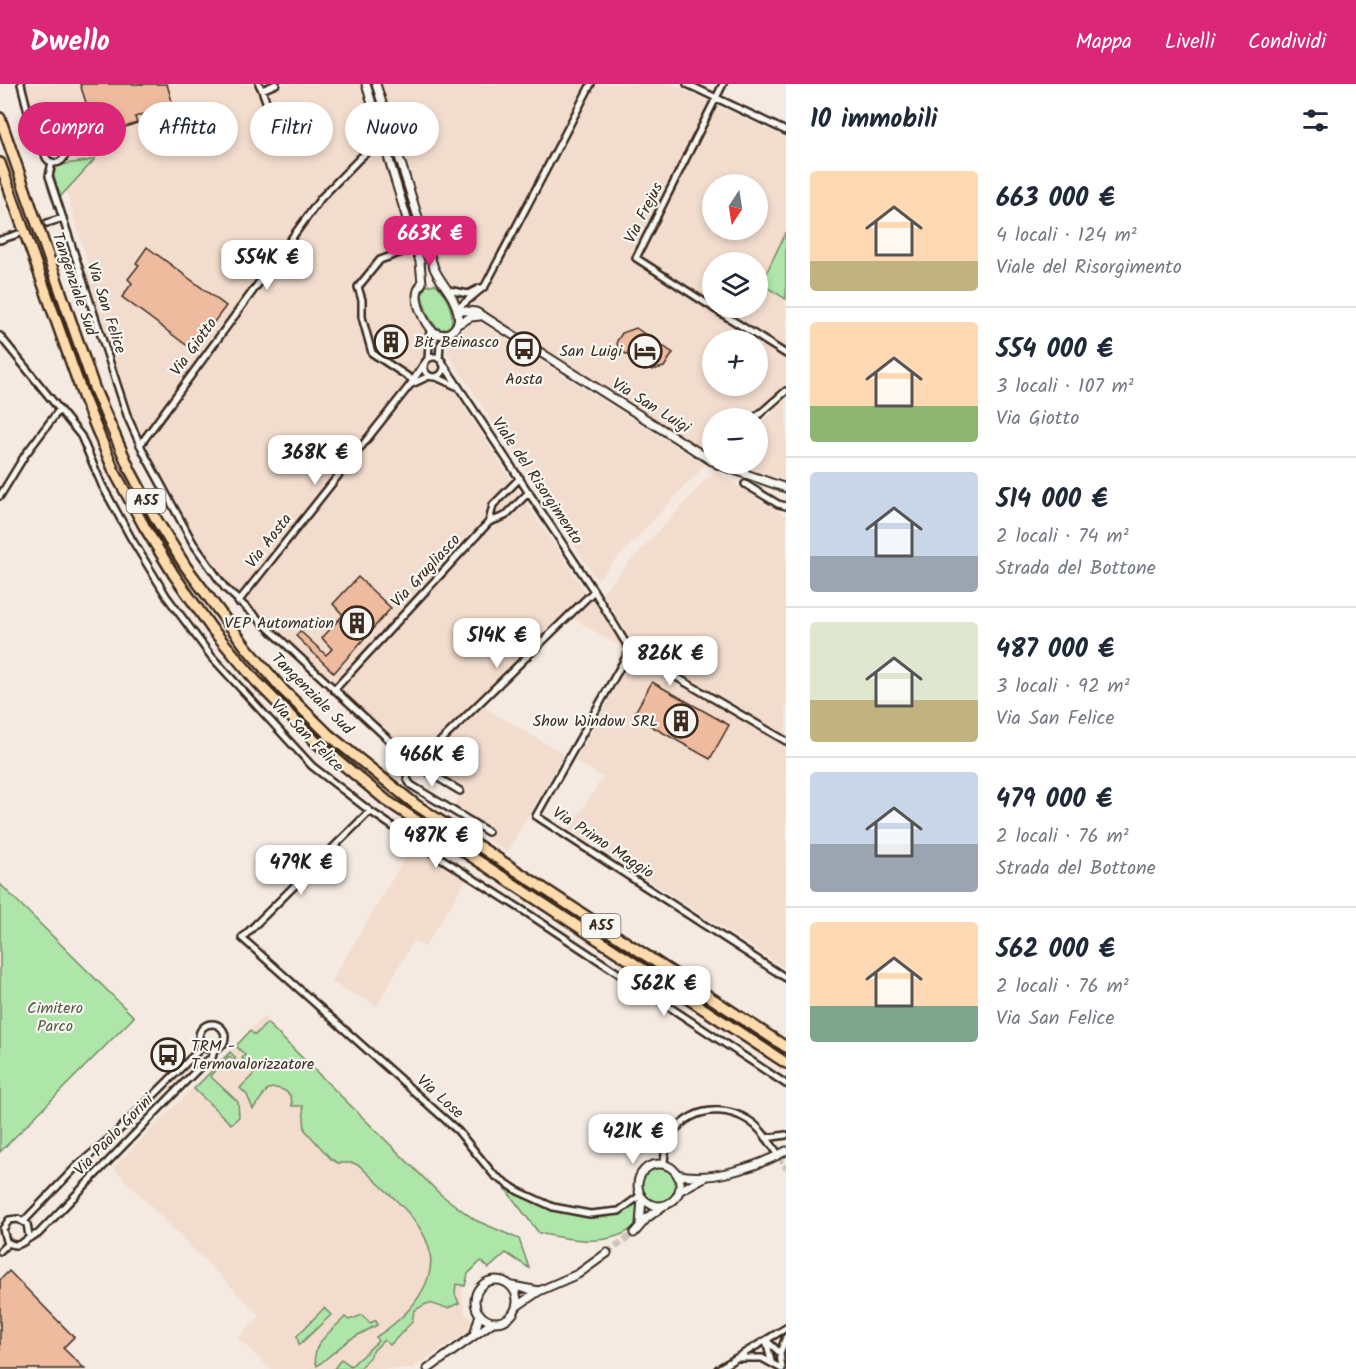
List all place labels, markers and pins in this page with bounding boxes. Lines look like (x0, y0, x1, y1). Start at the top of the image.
pin: 663K € (381, 216, 479, 267)
pin: 554K € (218, 240, 316, 291)
building icon: Bit Beinasco (373, 324, 409, 360)
place label: Bit Beinasco (414, 330, 499, 355)
bus stop icon: Aosta (506, 331, 542, 367)
hotel icon: San Luigi (627, 333, 663, 369)
place label: San Luigi (559, 339, 623, 364)
place label: Aosta (505, 367, 543, 392)
pin: 368K € (266, 435, 364, 486)
building icon: VEP Automation (339, 605, 375, 641)
place label: VEP Automation (224, 611, 334, 636)
pin: 514K € (448, 618, 546, 669)
pin: 826K € (621, 636, 719, 687)
building icon: Show Window SRL (663, 703, 699, 739)
place label: Show Window SRL (533, 709, 658, 734)
pin: 466K € (383, 737, 481, 788)
pin: 487K € (387, 818, 485, 869)
pin: 479K € (252, 845, 350, 896)
pin: 562K € (615, 966, 713, 1017)
place label: TRM - Termovalorizzatore (191, 1034, 314, 1077)
bus stop icon: TRM - Termovalorizzatore (150, 1037, 186, 1073)
pin: 421K € (584, 1114, 682, 1165)

